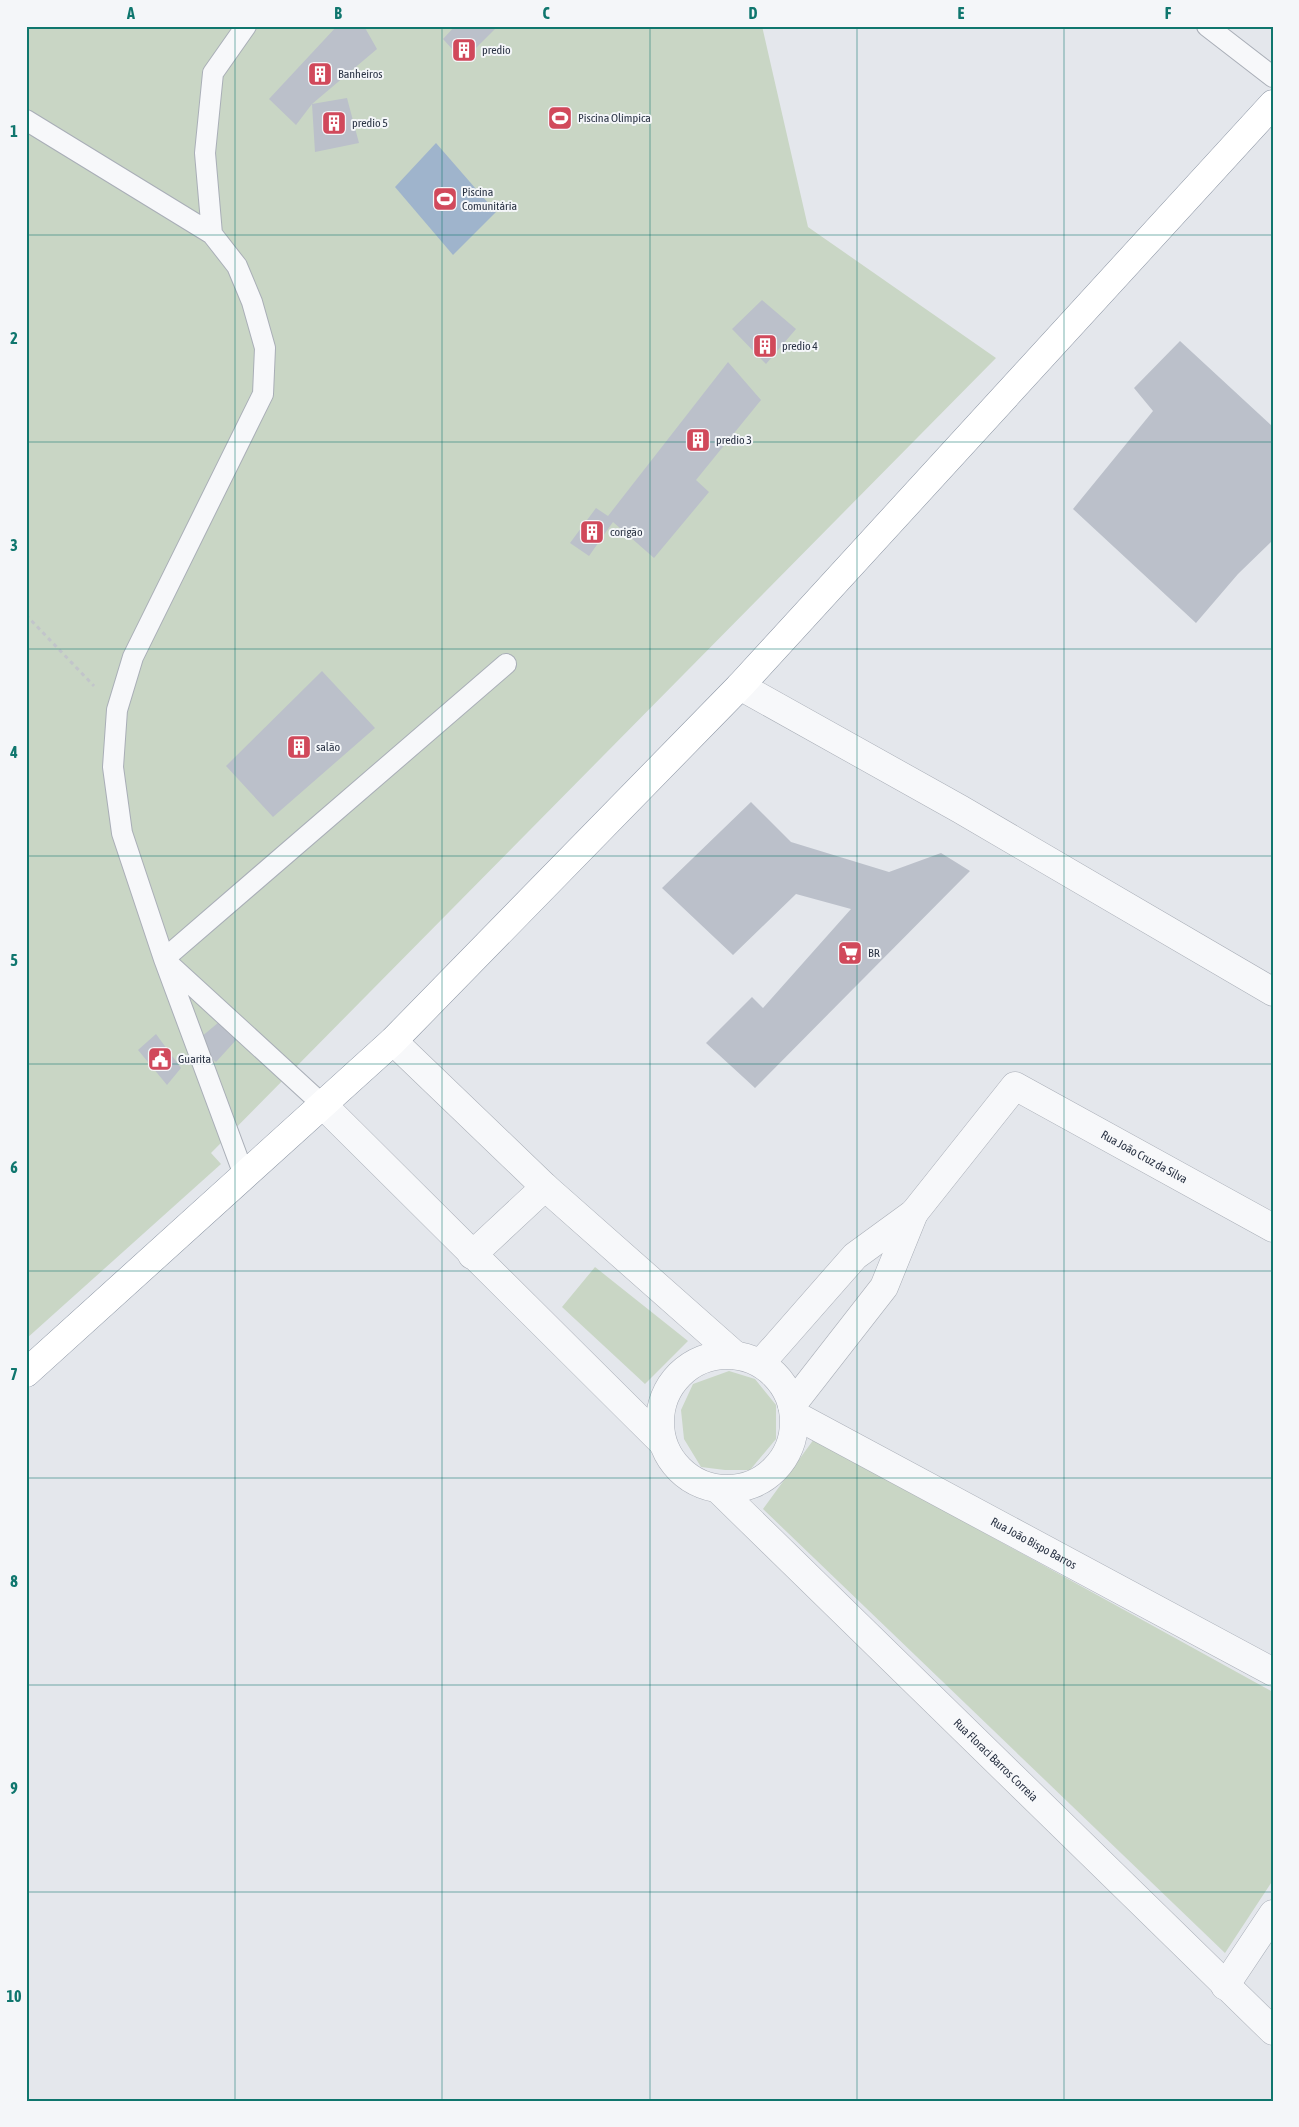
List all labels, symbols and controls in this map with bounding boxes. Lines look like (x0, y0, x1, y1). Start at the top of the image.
text: A (126, 4, 135, 22)
text: B (334, 4, 342, 22)
text: C (542, 4, 550, 22)
text: D (749, 4, 758, 22)
text: E (958, 4, 965, 22)
text: F (1165, 4, 1172, 22)
building icon: predio (451, 37, 477, 63)
place label: predio (482, 43, 511, 57)
building icon: Banheiros (307, 61, 333, 87)
place label: Banheiros (338, 67, 383, 81)
sports icon: Piscina Olímpica (547, 105, 573, 131)
building icon: predio 5 (321, 110, 347, 136)
place label: Piscina Olímpica (578, 111, 651, 125)
place label: predio 5 (352, 116, 388, 130)
text: 1 (10, 122, 18, 140)
place label: Piscina Comunitária (462, 185, 517, 213)
sports icon: Piscina Comunitária (432, 186, 458, 212)
text: 2 (10, 329, 18, 347)
building icon: predio 4 (752, 333, 778, 359)
place label: predio 4 (782, 339, 818, 353)
building icon: predio 3 (685, 427, 711, 453)
place label: predio 3 (716, 433, 752, 447)
building icon: corigão (579, 519, 605, 545)
place label: corigão (610, 525, 643, 539)
text: 3 (10, 536, 18, 554)
building icon: salão (286, 734, 312, 760)
place label: salão (316, 740, 341, 754)
text: 4 (9, 743, 18, 761)
supermarket icon: BR (837, 940, 863, 966)
place label: BR (868, 946, 880, 960)
text: 5 (10, 951, 18, 969)
public building icon: Guarita (147, 1046, 173, 1072)
place label: Guarita (178, 1052, 211, 1066)
street label: Rua João Cruz da Silva (1098, 1128, 1190, 1186)
text: 6 (10, 1158, 18, 1176)
text: 7 (10, 1365, 18, 1383)
street label: Rua João Bispo Barros (988, 1515, 1079, 1572)
text: 8 (10, 1572, 18, 1590)
street label: Rua Floraci Barros Correia (951, 1716, 1041, 1804)
text: 9 (10, 1779, 18, 1797)
text: 10 (6, 1987, 22, 2005)

